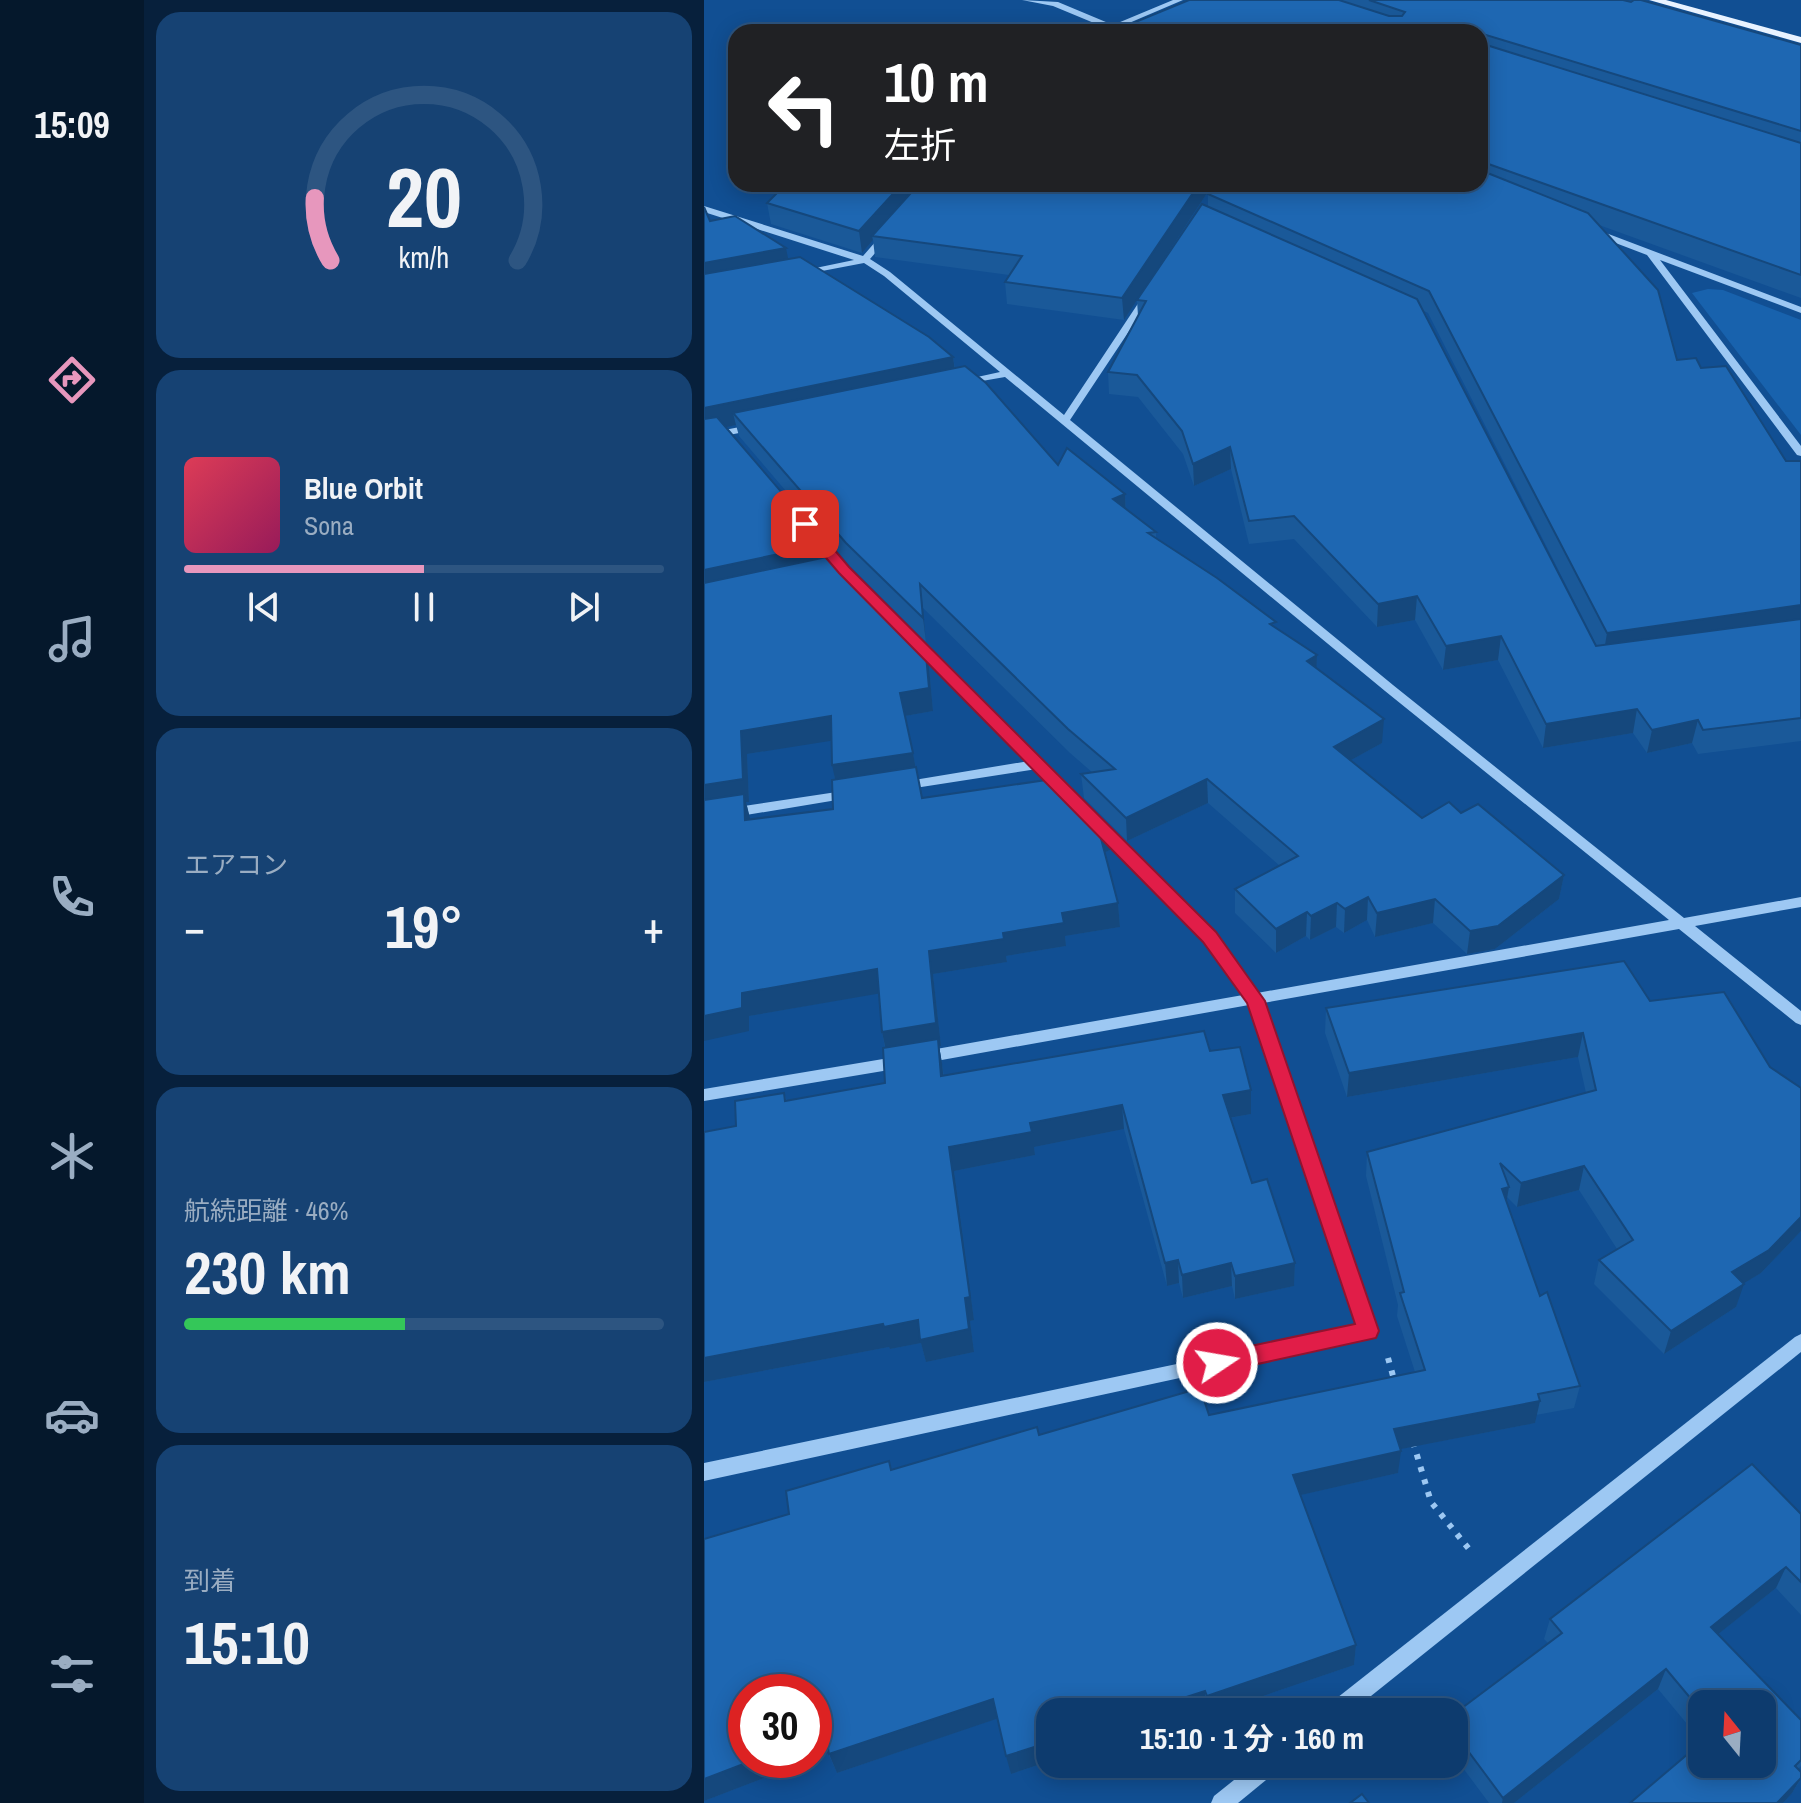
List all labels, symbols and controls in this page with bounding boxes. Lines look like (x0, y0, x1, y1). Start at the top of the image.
text: 10 m (884, 44, 989, 119)
icon: left (752, 56, 856, 160)
text: 15:09 (34, 101, 110, 149)
text: 左折 (884, 121, 956, 169)
text: 20 (386, 141, 462, 253)
text: km/h (399, 238, 449, 277)
icon: directions (44, 352, 100, 408)
text: Blue Orbit (304, 468, 423, 508)
pin (771, 490, 839, 558)
icon: arrive (783, 502, 827, 546)
text: Sona (304, 508, 354, 543)
icon: previous (242, 585, 286, 629)
icon: pause (402, 585, 446, 629)
icon: next (562, 585, 606, 629)
icon: music (44, 611, 100, 667)
text: エアコン (184, 847, 288, 882)
icon: phone (44, 869, 100, 925)
text: 19° (385, 886, 463, 967)
text: − (184, 897, 205, 957)
text: + (643, 897, 664, 957)
icon: climate (44, 1128, 100, 1184)
text: 航続距離 · 46% (184, 1193, 348, 1228)
text: 230 km (184, 1232, 351, 1313)
position arrow (1175, 1321, 1259, 1405)
icon: car (44, 1387, 100, 1443)
text: 到着 (184, 1563, 236, 1598)
text: 15:10 (184, 1602, 310, 1683)
icon: filters (44, 1646, 100, 1702)
speed limit sign: 30 (728, 1674, 832, 1778)
north arrow (1688, 1690, 1776, 1778)
map controls (1688, 1690, 1776, 1778)
text: 15:10 · 1 分 · 160 m (1140, 1718, 1364, 1758)

